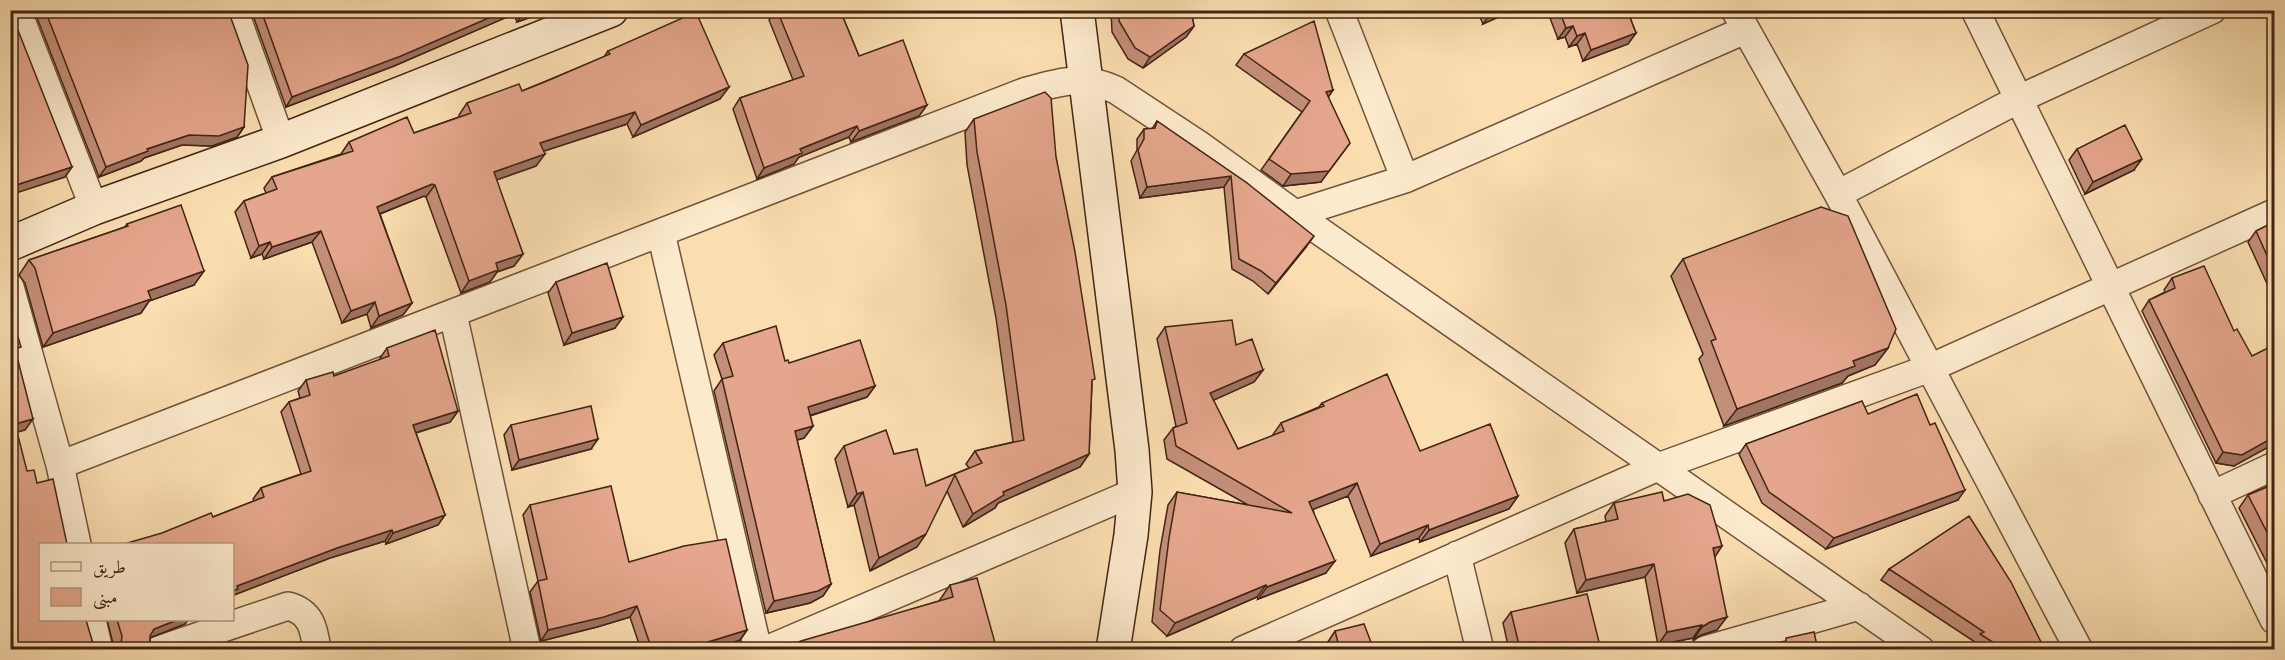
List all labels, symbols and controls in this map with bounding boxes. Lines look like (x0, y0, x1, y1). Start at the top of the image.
legend (39, 543, 234, 621)
text: طريق (93, 556, 126, 579)
text: مبنى (93, 586, 118, 610)

